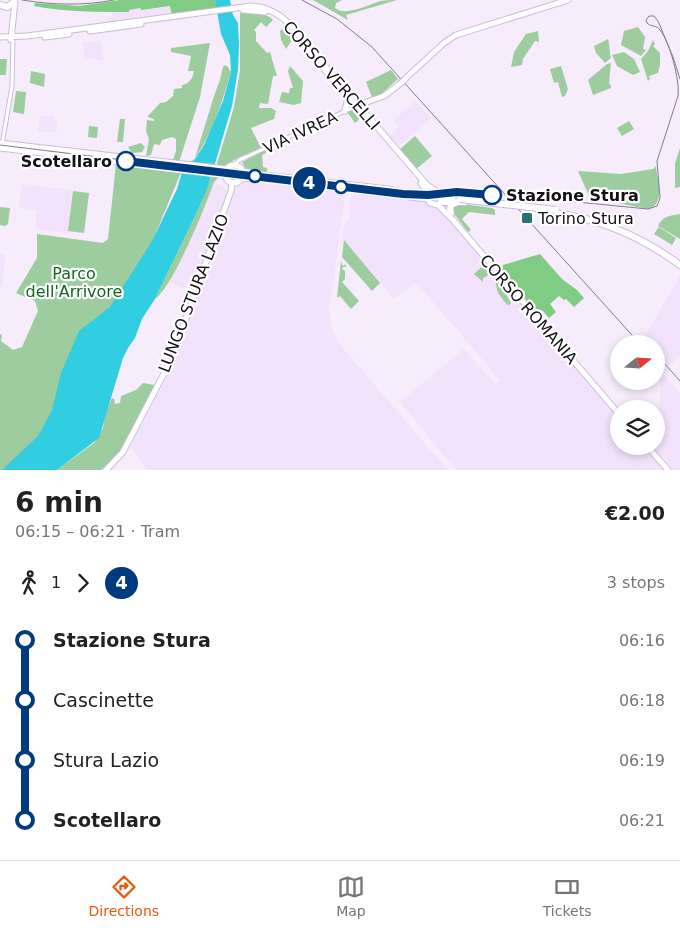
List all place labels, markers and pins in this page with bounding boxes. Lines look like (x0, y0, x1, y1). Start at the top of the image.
marker: Scotellaro (116, 151, 136, 171)
place label: Scotellaro (21, 152, 112, 171)
unlabelled marker (248, 169, 262, 183)
unlabelled marker (334, 180, 348, 194)
marker: Stazione Stura (482, 185, 502, 205)
place label: Stazione Stura (506, 186, 639, 205)
place label: Torino Stura (537, 209, 634, 228)
marker: Torino Stura (520, 211, 534, 225)

